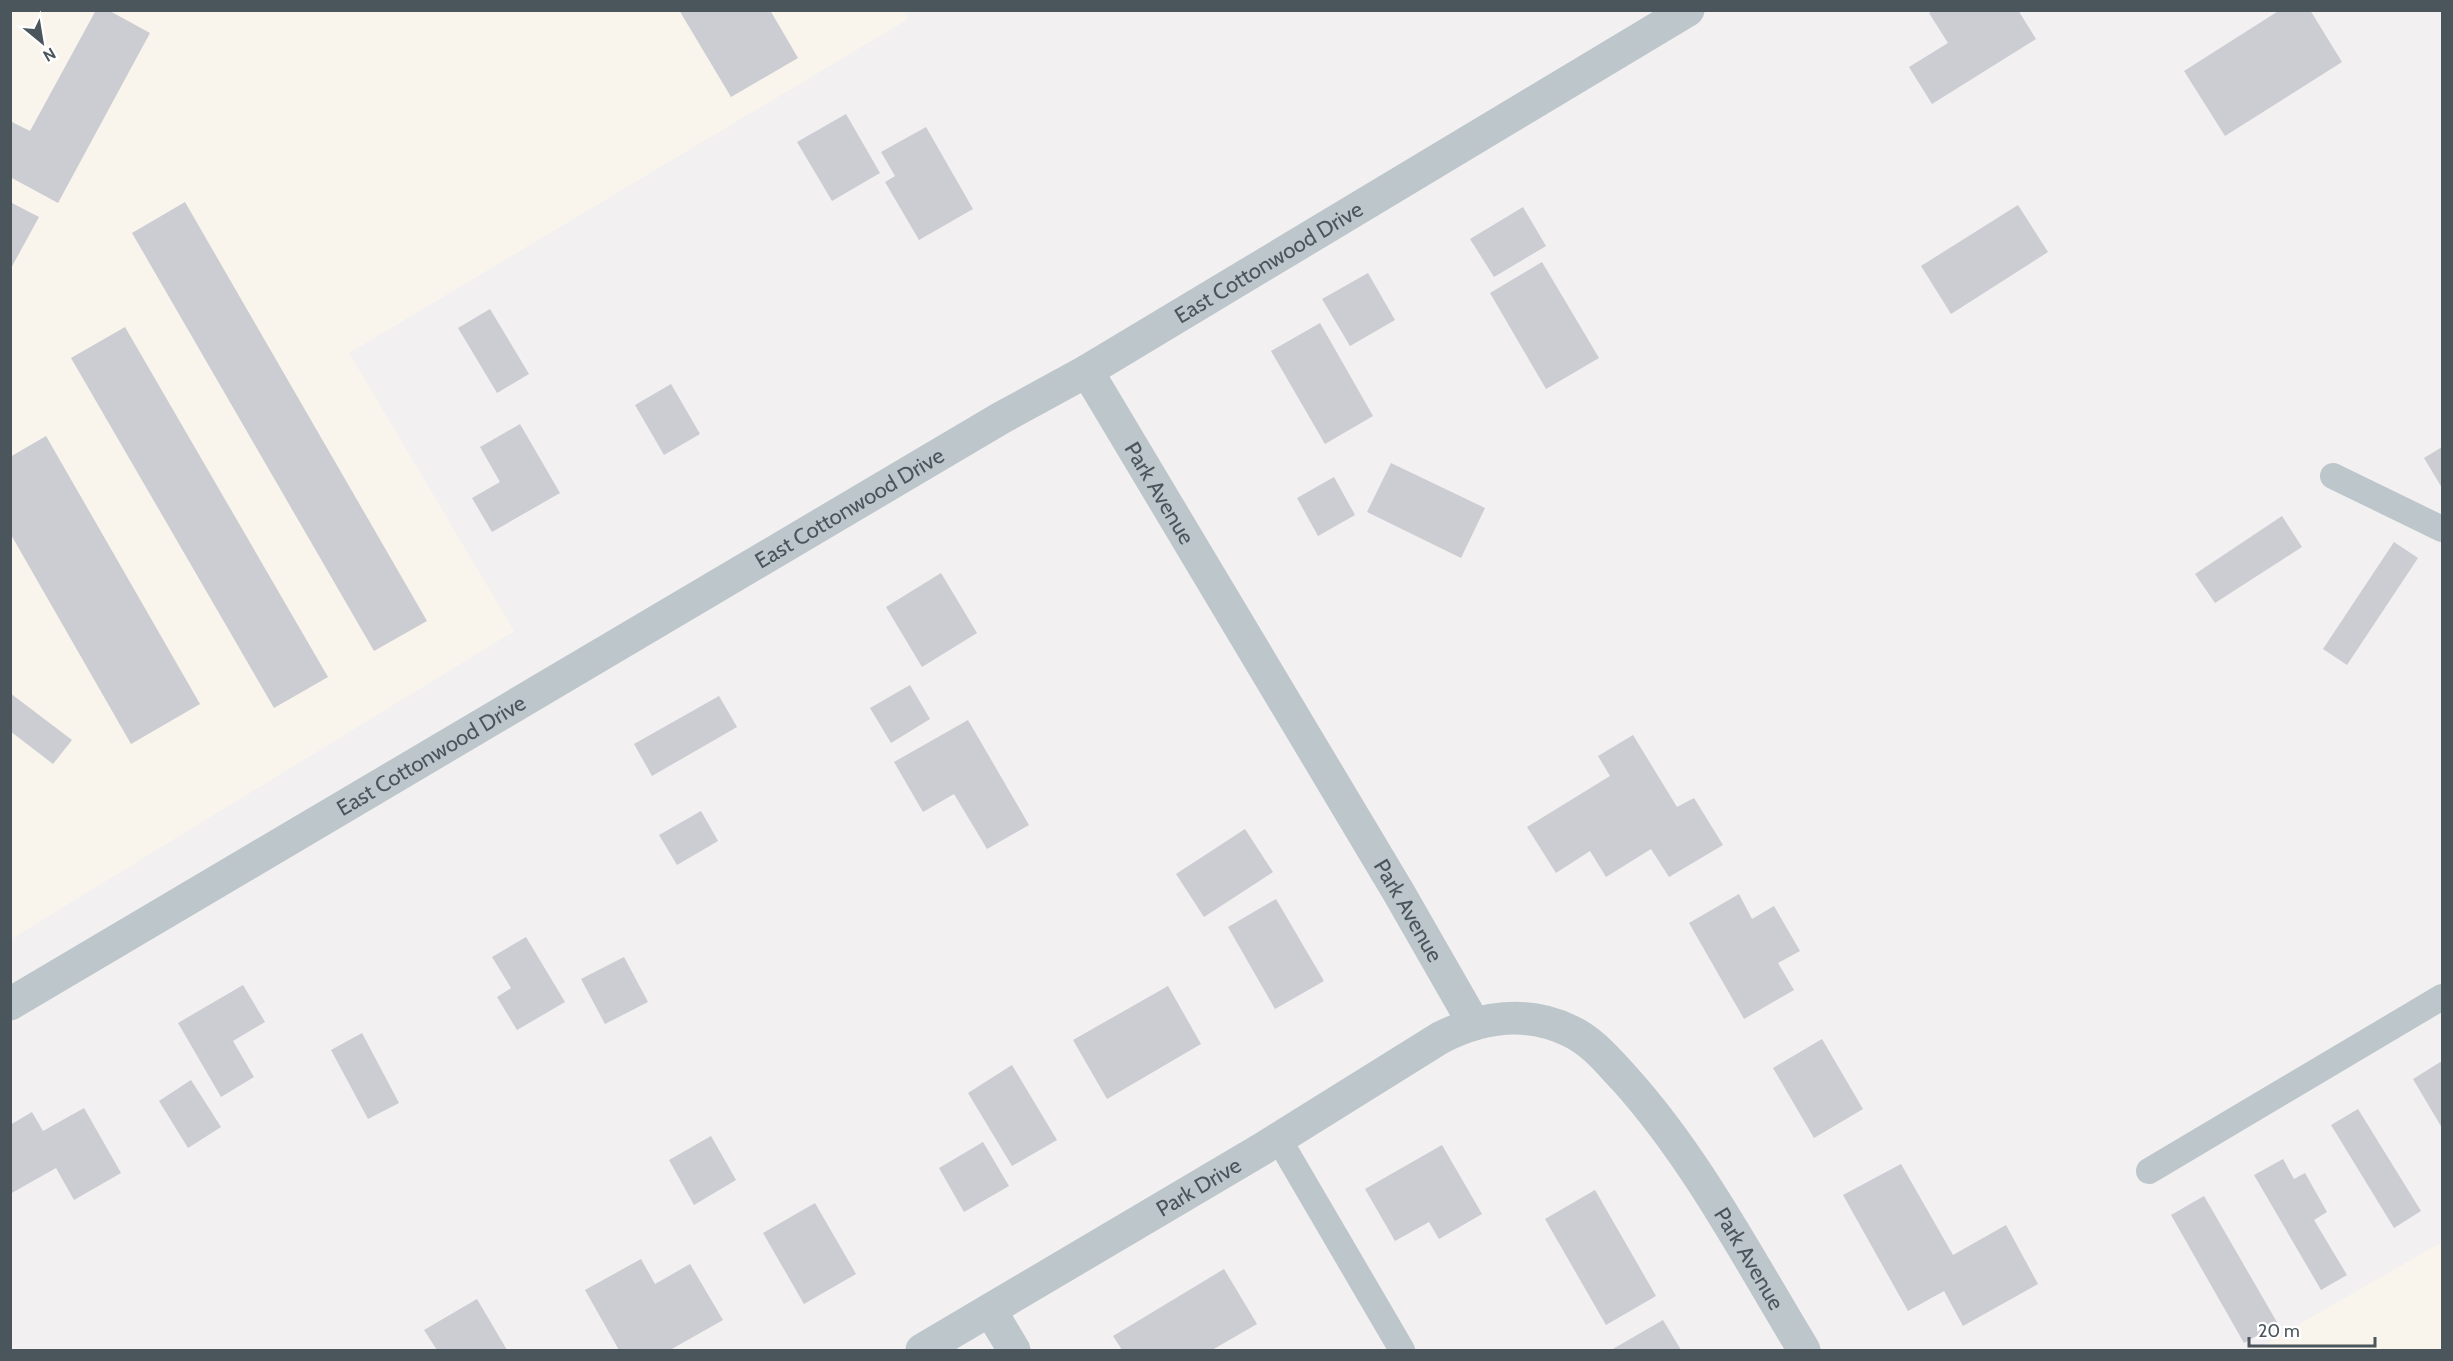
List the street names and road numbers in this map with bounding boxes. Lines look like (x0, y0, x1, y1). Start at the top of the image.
street label: East Cottonwood Drive (1170, 195, 1368, 329)
street label: Park Avenue (1118, 437, 1200, 549)
street label: East Cottonwood Drive (750, 442, 949, 575)
street label: East Cottonwood Drive (332, 689, 531, 822)
street label: Park Avenue (1368, 854, 1449, 967)
street label: Park Drive (1151, 1152, 1246, 1223)
street label: Park Avenue (1708, 1202, 1790, 1315)

